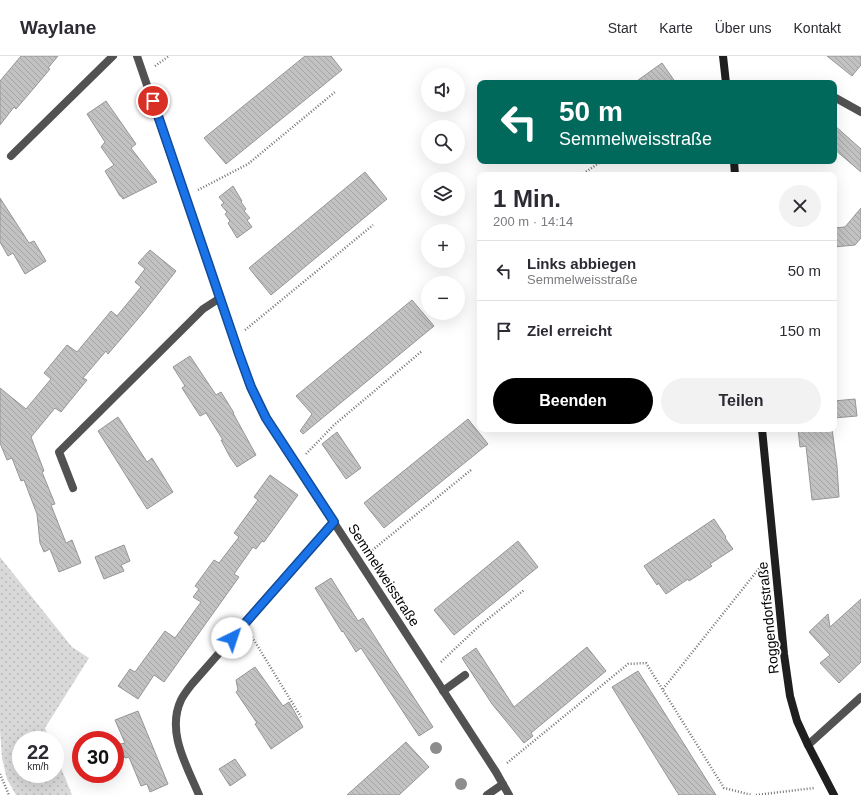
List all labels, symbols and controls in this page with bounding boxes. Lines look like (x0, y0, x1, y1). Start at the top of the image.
text: Waylane (20, 17, 96, 38)
text: Start (608, 20, 637, 36)
text: Karte (659, 20, 693, 36)
text: Über uns (715, 20, 772, 36)
text: Kontakt (794, 20, 841, 36)
map controls (421, 68, 465, 320)
button: sound (421, 68, 465, 112)
pin (136, 84, 170, 118)
icon: arrive (142, 90, 164, 112)
icon: left (493, 96, 545, 148)
text: 50 m (559, 96, 623, 127)
button: search (421, 120, 465, 164)
text: Semmelweisstraße (559, 129, 712, 149)
button: layers (421, 172, 465, 216)
text: 1 Min. (493, 185, 561, 212)
button: close (779, 185, 821, 227)
text: 200 m · 14:14 (493, 214, 573, 229)
button: + (421, 224, 465, 268)
text: Links abbiegen (527, 255, 636, 272)
icon: left (493, 260, 515, 282)
text: 50 m (788, 262, 821, 279)
text: Semmelweisstraße (527, 272, 638, 287)
button: − (421, 276, 465, 320)
icon: arrive (493, 320, 515, 342)
text: Ziel erreicht (527, 322, 612, 339)
text: 150 m (779, 322, 821, 339)
button: Beenden (493, 378, 653, 424)
button: Teilen (661, 378, 821, 424)
street label: Semmelweisstraße (345, 521, 423, 629)
street label: Roggendorfstraße (754, 561, 782, 675)
position arrow (211, 617, 253, 659)
speed limit sign: 30 (72, 731, 124, 783)
text: 22 (27, 741, 49, 763)
text: km/h (27, 761, 49, 772)

